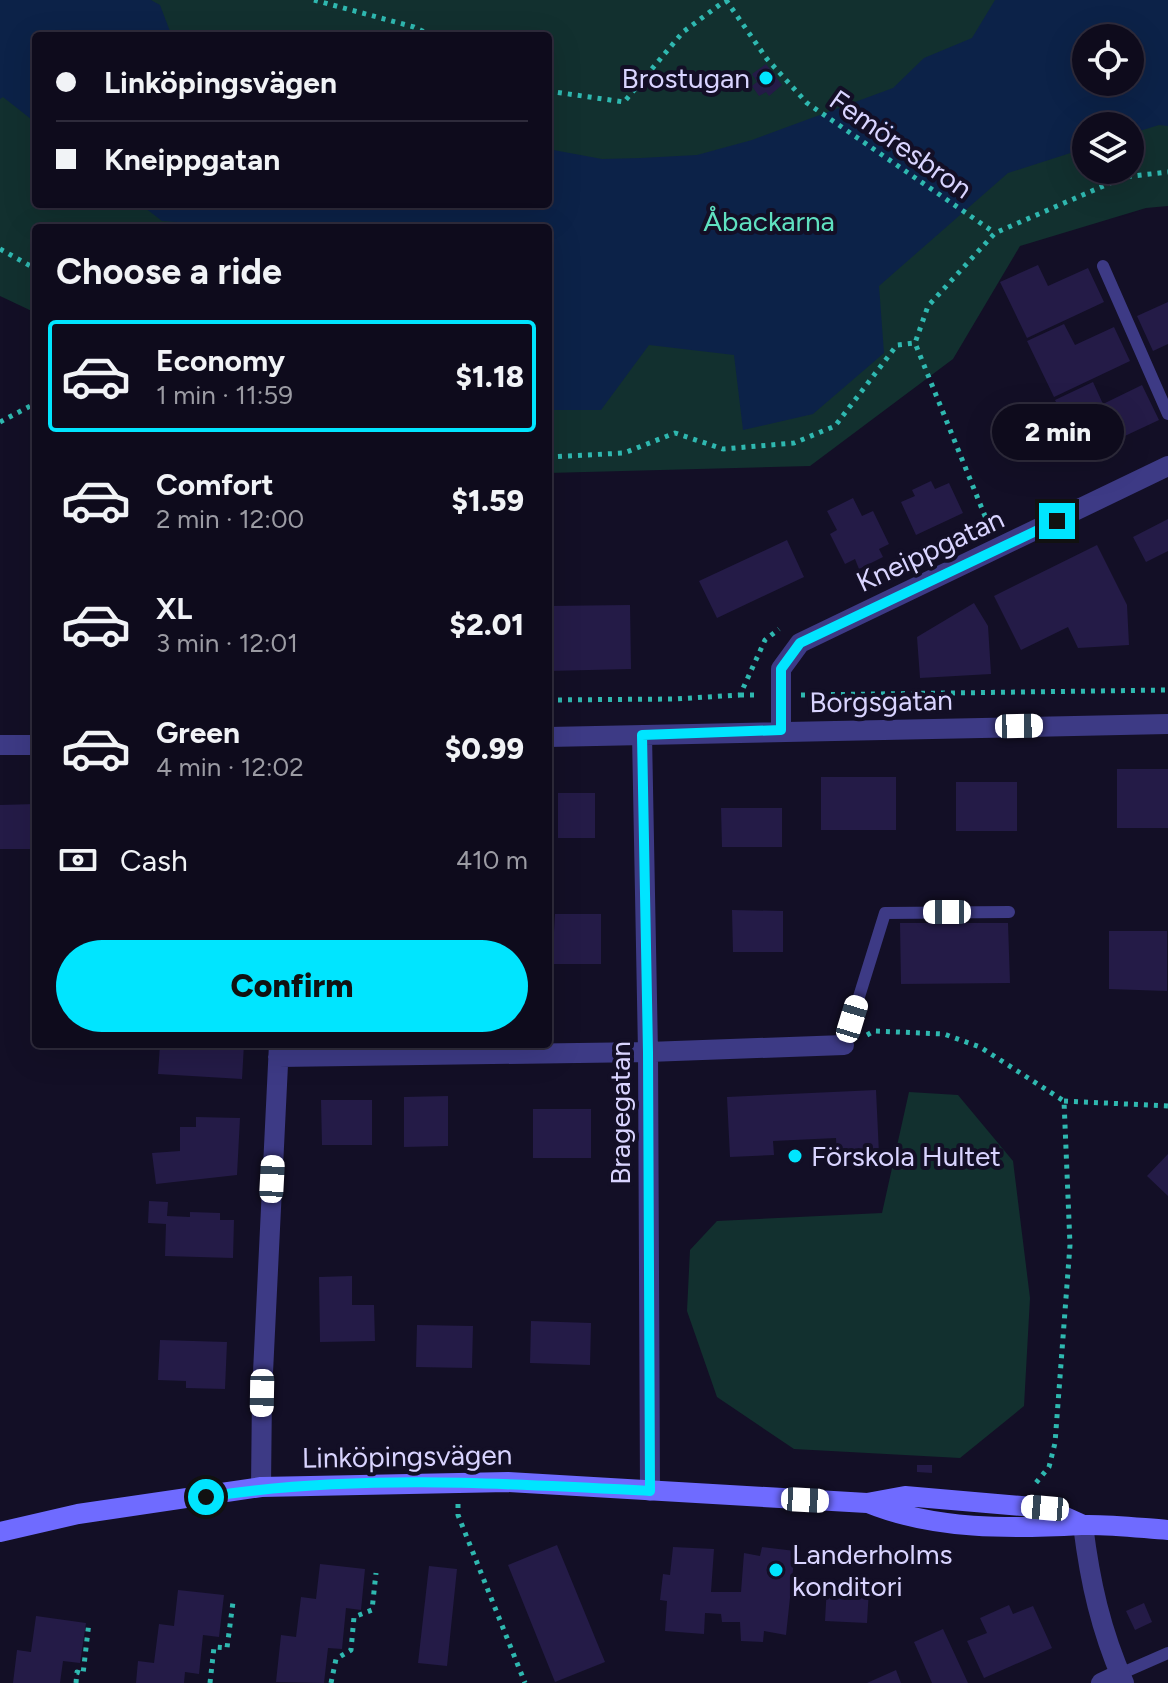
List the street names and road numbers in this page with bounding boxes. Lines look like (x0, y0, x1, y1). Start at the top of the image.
street label: Femöresbron (823, 82, 979, 206)
street label: Kneippgatan (851, 501, 1009, 599)
street label: Borgsgatan (809, 683, 953, 719)
street label: Bragegatan (603, 1041, 637, 1185)
street label: Linköpingsvägen (301, 1437, 513, 1475)

